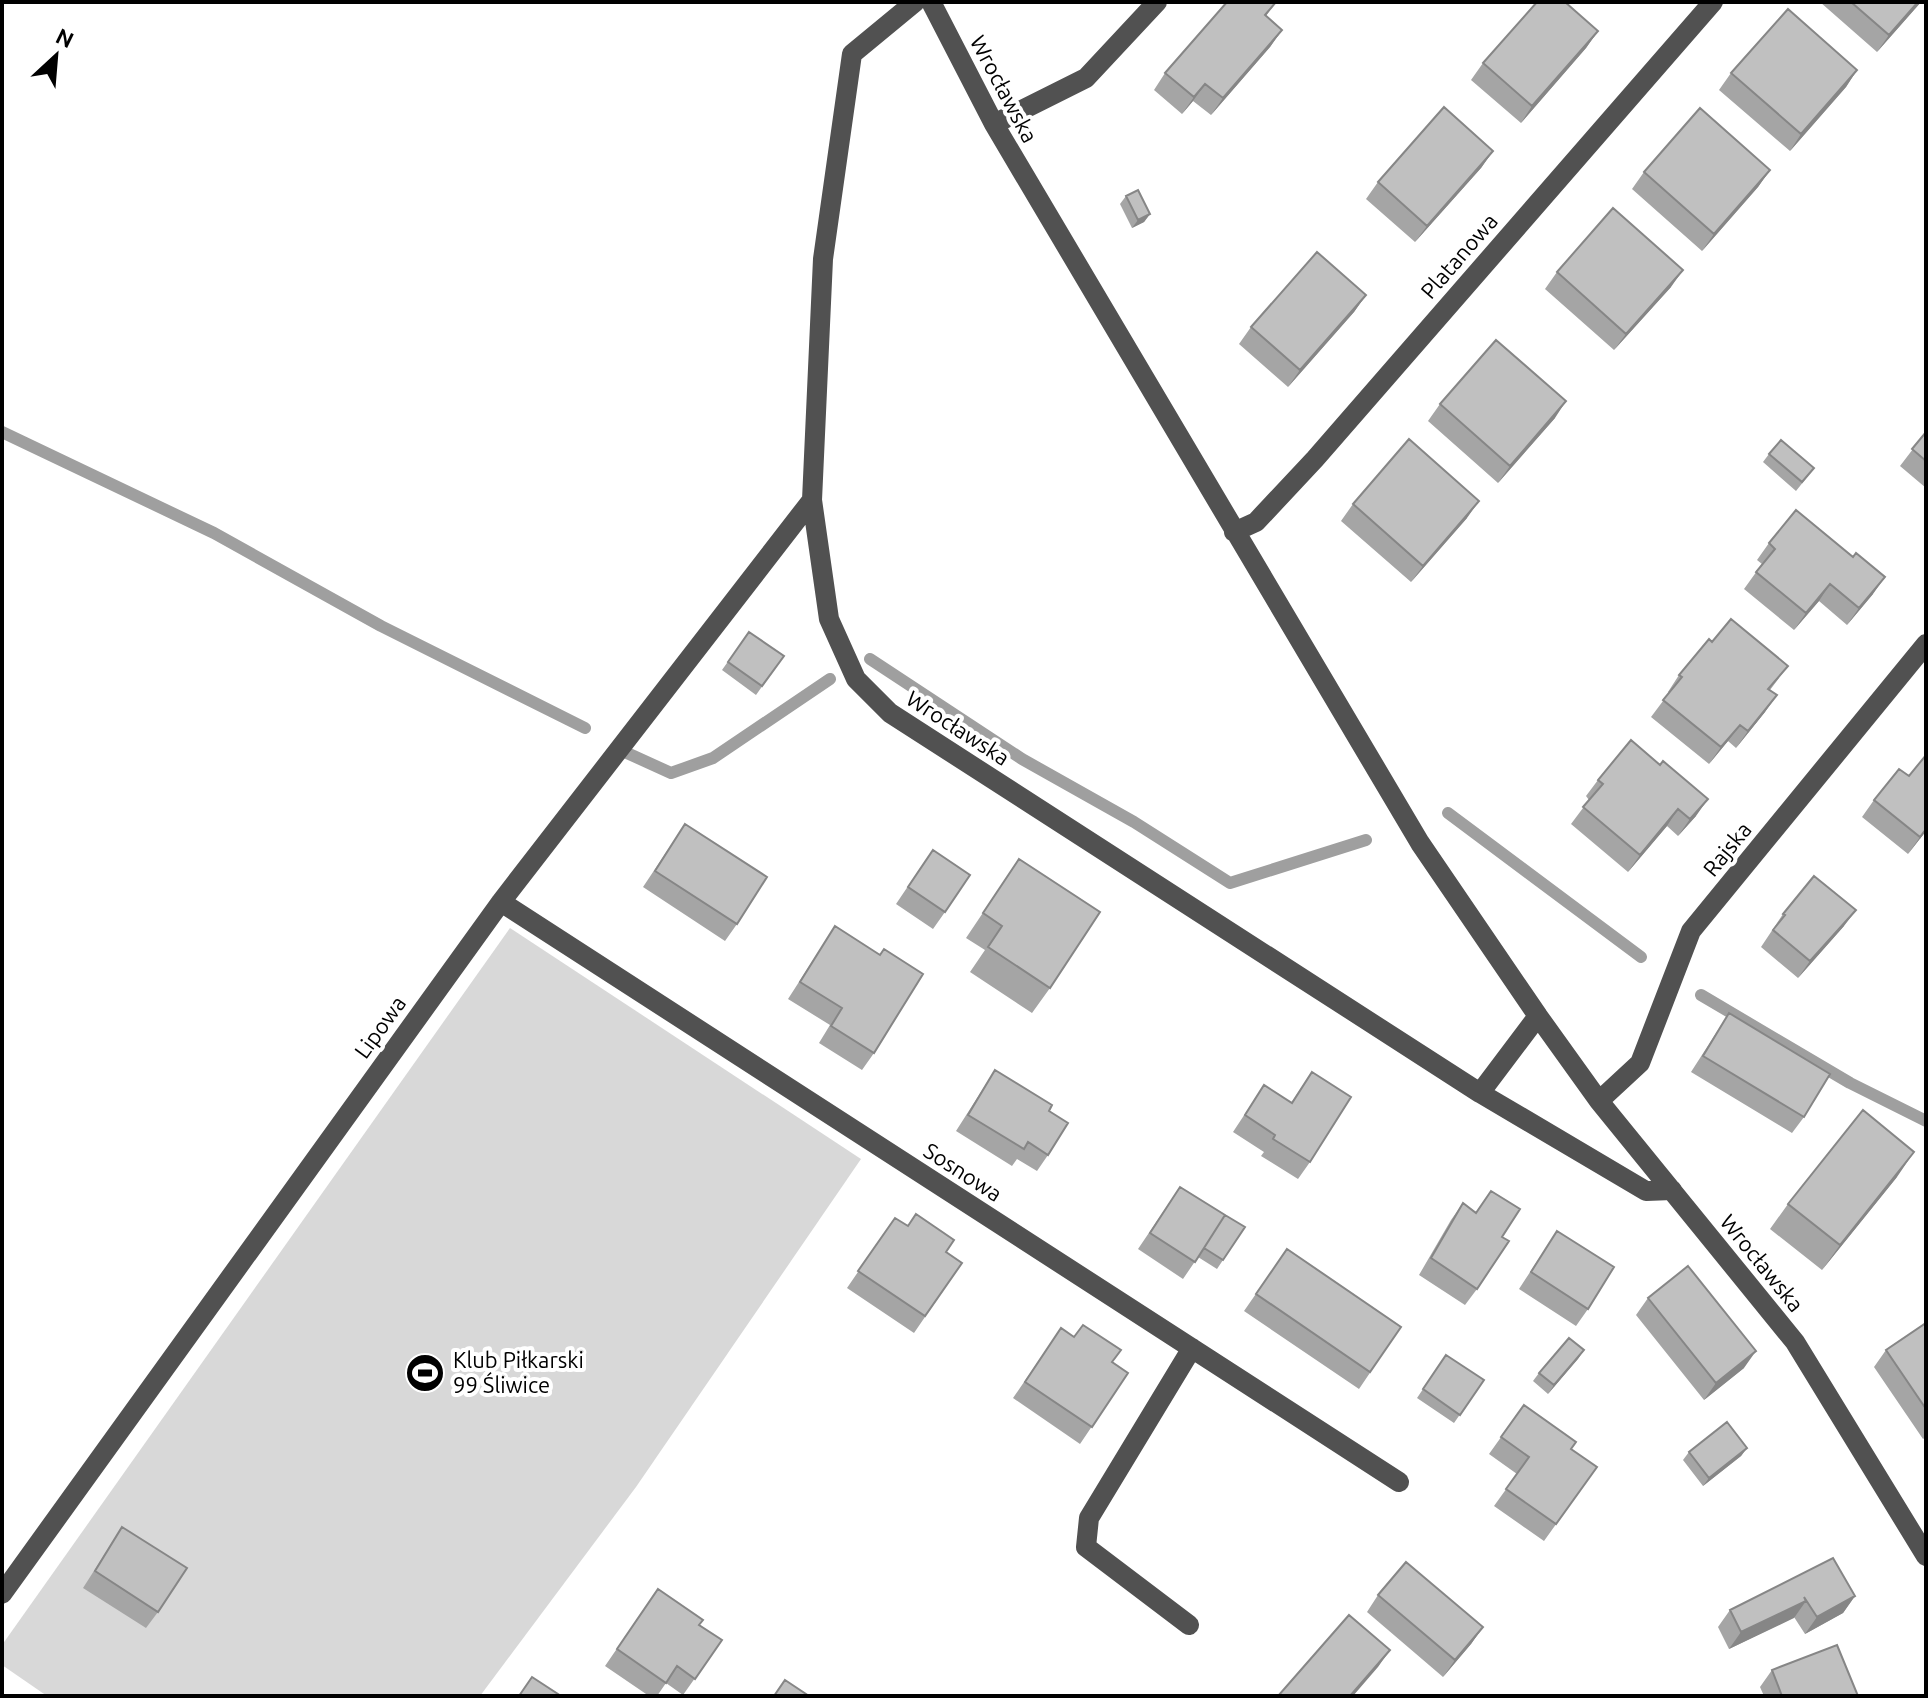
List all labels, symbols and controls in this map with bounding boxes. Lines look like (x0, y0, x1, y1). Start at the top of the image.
north arrow (16, 16, 96, 96)
text: N (52, 23, 78, 52)
street label: Wrocławska (966, 31, 1043, 147)
street label: Platanowa (1415, 208, 1502, 303)
street label: Wrocławska (902, 685, 1014, 770)
street label: Rajska (1697, 817, 1756, 881)
street label: Lipowa (349, 991, 410, 1063)
street label: Sosnowa (920, 1137, 1007, 1206)
street label: Wrocławska (1716, 1209, 1809, 1316)
place label: Klub Piłkarski 99 Śliwice (453, 1347, 584, 1397)
sports icon: Klub Piłkarski 99 Śliwice (404, 1352, 446, 1394)

